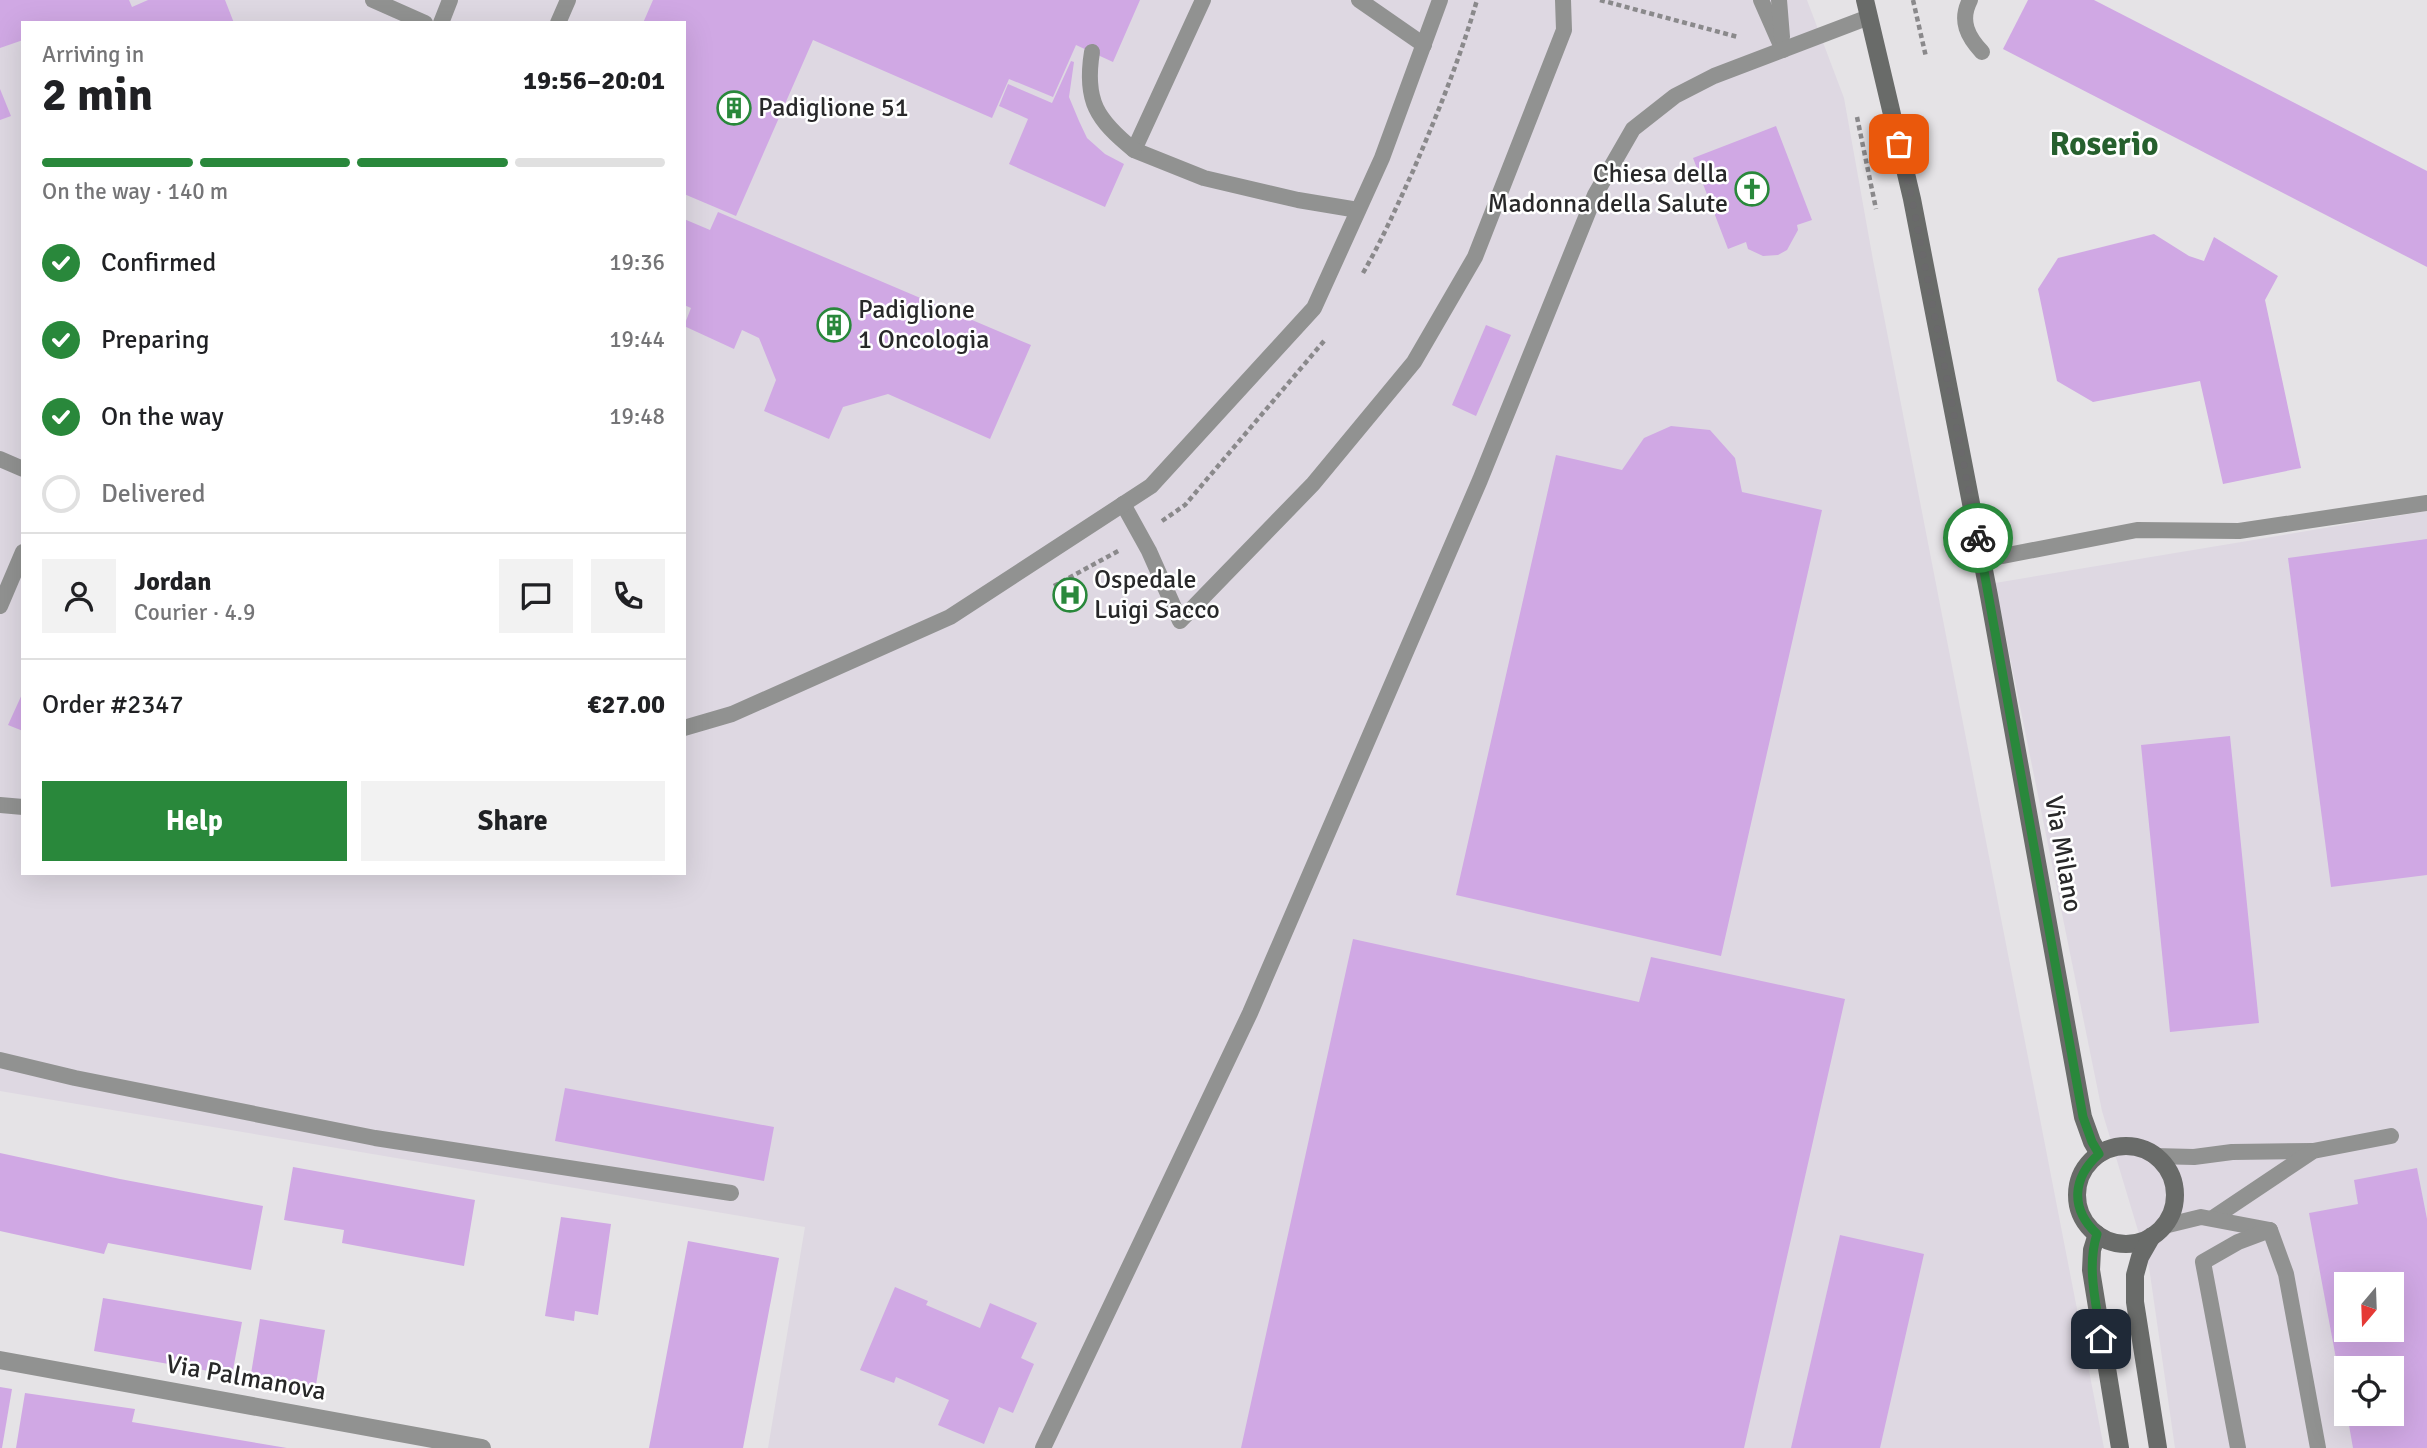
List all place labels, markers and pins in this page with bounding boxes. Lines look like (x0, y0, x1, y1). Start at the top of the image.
building icon: Padiglione 51 (715, 89, 753, 127)
place label: Padiglione 51 (758, 92, 909, 124)
pin (1869, 114, 1929, 174)
place label: Chiesa della Madonna della Salute (1488, 158, 1728, 220)
church icon: Chiesa della Madonna della Salute (1733, 170, 1771, 208)
place label: Padiglione 1 Oncologia (858, 294, 989, 356)
building icon: Padiglione 1 Oncologia (815, 306, 853, 344)
place label: Ospedale Luigi Sacco (1094, 564, 1220, 626)
hospital icon: Ospedale Luigi Sacco (1051, 576, 1089, 614)
pin (2071, 1309, 2131, 1369)

